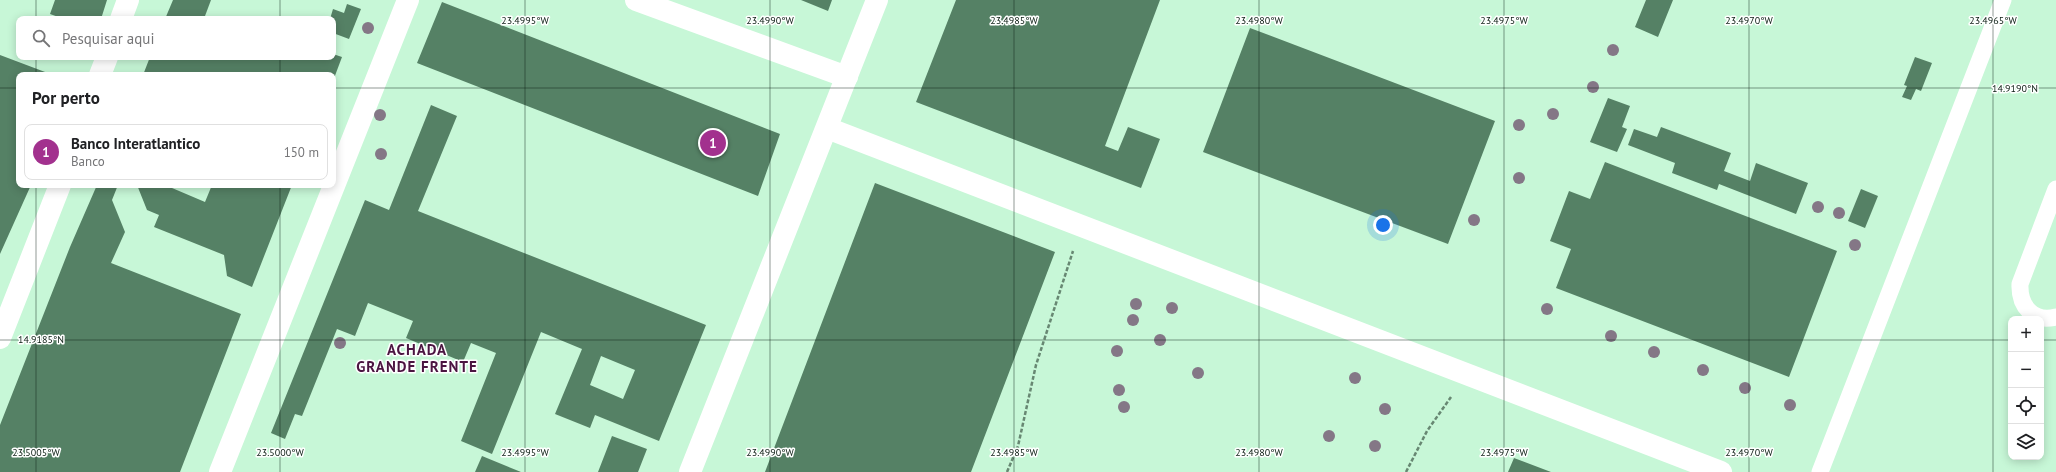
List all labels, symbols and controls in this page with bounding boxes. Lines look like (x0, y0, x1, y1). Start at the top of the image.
text: 23.4995°W (501, 14, 549, 27)
text: 23.4990°W (746, 14, 794, 27)
text: 23.4985°W (990, 14, 1038, 27)
text: 23.4980°W (1235, 14, 1283, 27)
text: 23.4975°W (1480, 14, 1528, 27)
text: 23.4970°W (1725, 14, 1773, 27)
text: 23.4965°W (1969, 14, 2017, 27)
search box (16, 16, 336, 60)
icon: search (30, 27, 52, 49)
text: Pesquisar aqui (62, 29, 154, 48)
text: 14.9190°N (1992, 82, 2038, 95)
text: Por perto (32, 87, 100, 109)
pin: 1 (700, 128, 726, 158)
text: Banco Interatlantico (71, 134, 200, 153)
text: 1 (42, 144, 50, 161)
text: 150 m (284, 144, 319, 161)
text: Banco (71, 153, 105, 170)
your location (1373, 215, 1393, 235)
map controls (2008, 316, 2044, 460)
button: + (2008, 316, 2044, 352)
text: 14.9185°N (18, 333, 64, 346)
district label: ACHADA GRANDE FRENTE (356, 340, 478, 376)
button: − (2008, 352, 2044, 388)
button: locate (2008, 388, 2044, 424)
button: layers (2008, 424, 2044, 460)
text: 23.5005°W (12, 446, 60, 459)
text: 23.5000°W (256, 446, 304, 459)
text: 23.4995°W (501, 446, 549, 459)
text: 23.4990°W (746, 446, 794, 459)
text: 23.4985°W (990, 446, 1038, 459)
text: 23.4980°W (1235, 446, 1283, 459)
text: 23.4975°W (1480, 446, 1528, 459)
text: 23.4970°W (1725, 446, 1773, 459)

